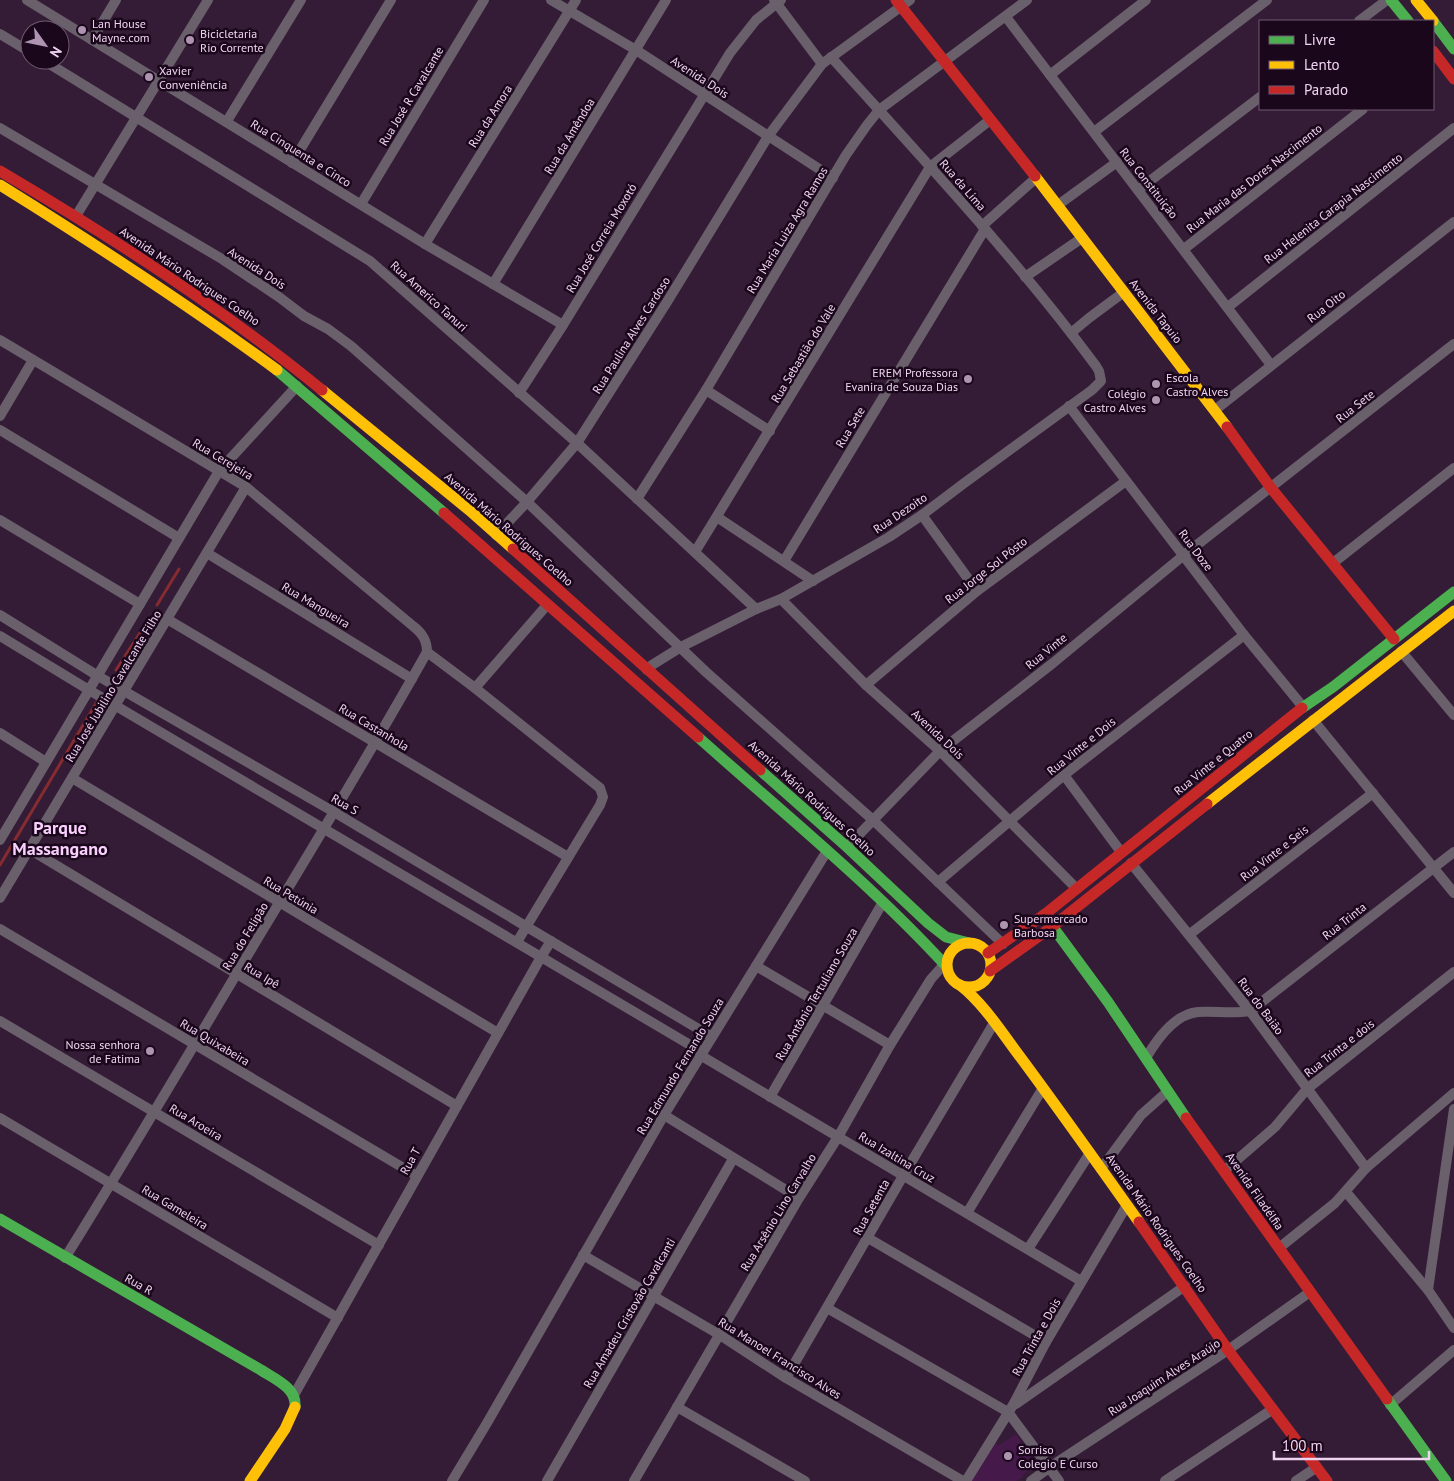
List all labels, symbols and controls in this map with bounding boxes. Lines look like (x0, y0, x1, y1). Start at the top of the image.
place label: Lan House Mayne.com (92, 16, 150, 45)
north arrow (20, 20, 70, 70)
legend (1259, 20, 1434, 110)
marker: Lan House Mayne.com (76, 24, 88, 36)
place label: Bicicletaria Rio Corrente (200, 26, 264, 55)
text: Livre (1304, 30, 1336, 49)
marker: Bicicletaria Rio Corrente (184, 34, 196, 46)
text: N (46, 43, 66, 61)
street label: Rua José R Cavalcante (375, 44, 447, 148)
street label: Avenida Dois (668, 53, 732, 101)
text: Lento (1304, 55, 1340, 74)
place label: Xavier Conveniência (159, 63, 227, 92)
marker: Xavier Conveniência (143, 71, 155, 83)
text: Parado (1304, 80, 1348, 99)
street label: Rua da Amora (465, 82, 515, 150)
street label: Rua da Amêndoa (540, 95, 598, 177)
street label: Rua Cinquenta e Cinco (248, 116, 354, 190)
street label: Rua Maria das Dores Nascimento (1183, 120, 1325, 236)
street label: Rua Constituição (1117, 145, 1181, 221)
street label: Rua Helenita Carapia Nascimento (1261, 149, 1405, 267)
street label: Rua da Lima (937, 156, 989, 214)
street label: Rua Maria Luiza Agra Ramos (743, 164, 831, 296)
street label: Rua José Correia Moxotó (562, 181, 640, 295)
street label: Avenida Mário Rodrigues Coelho (117, 223, 263, 329)
street label: Avenida Dois (225, 244, 289, 292)
street label: Rua Americo Tanuri (387, 257, 471, 335)
street label: Rua Paulina Alves Cardoso (589, 274, 673, 396)
street label: Avenida Tapuio (1126, 276, 1186, 346)
street label: Rua Oito (1304, 286, 1348, 326)
street label: Rua Sebastião do Vale (767, 301, 839, 405)
place label: EREM Professora Evanira de Souza Dias (845, 365, 958, 394)
place label: Escola Castro Alves (1166, 370, 1228, 399)
marker: EREM Professora Evanira de Souza Dias (962, 373, 974, 385)
marker: Escola Castro Alves (1150, 378, 1162, 390)
place label: Colégio Castro Alves (1084, 386, 1146, 415)
street label: Rua Sete (1333, 386, 1377, 426)
marker: Colégio Castro Alves (1150, 394, 1162, 406)
street label: Rua Sete (832, 404, 868, 450)
street label: Rua Cerejeira (190, 435, 256, 483)
street label: Avenida Mário Rodrigues Coelho (442, 469, 576, 589)
street label: Rua Dezoito (870, 490, 930, 536)
street label: Rua Doze (1176, 526, 1216, 574)
street label: Rua Jorge Sol Pôsto (942, 533, 1030, 607)
street label: Rua Mangueira (279, 579, 353, 631)
street label: Rua José Jubilino Cavalcante Filho (62, 607, 164, 765)
street label: Rua Vinte (1022, 630, 1070, 672)
street label: Rua Castanhola (336, 700, 412, 754)
street label: Avenida Dois (909, 706, 967, 762)
street label: Rua Vinte e Dois (1044, 714, 1118, 778)
street label: Rua Vinte e Quatro (1171, 726, 1255, 798)
street label: Avenida Mário Rodrigues Coelho (745, 737, 879, 859)
street label: Rua S (329, 790, 361, 818)
district label: Parque Massangano (12, 816, 108, 860)
street label: Rua Vinte e Seis (1237, 822, 1311, 884)
street label: Rua Petúnia (261, 873, 321, 917)
street label: Rua do Felipão (219, 899, 271, 973)
street label: Rua Trinta (1319, 899, 1369, 943)
place label: Supermercado Barbosa (1014, 911, 1088, 940)
marker: Supermercado Barbosa (998, 919, 1010, 931)
street label: Rua Antônio Tertuliano Souza (772, 925, 860, 1063)
street label: Rua Ipê (242, 959, 282, 991)
street label: Rua do Baião (1235, 975, 1287, 1037)
street label: Rua Edmundo Fernando Souza (633, 995, 727, 1137)
street label: Rua Quixabeira (177, 1015, 253, 1069)
street label: Rua Trinta e dois (1301, 1016, 1377, 1080)
place label: Nossa senhora de Fatima (65, 1037, 140, 1066)
marker: Nossa senhora de Fatima (144, 1045, 156, 1057)
street label: Rua Aroeira (167, 1100, 225, 1144)
street label: Rua Izaltina Cruz (856, 1128, 938, 1186)
street label: Rua T (396, 1144, 424, 1177)
street label: Avenida Filadélfia (1223, 1149, 1287, 1233)
street label: Rua Arsênio Lino Carvalho (737, 1151, 819, 1273)
street label: Avenida Mário Rodrigues Coelho (1103, 1151, 1211, 1295)
street label: Rua Setenta (849, 1176, 893, 1238)
street label: Rua Gameleira (139, 1181, 211, 1233)
street label: Rua Amadeu Cristovão Cavalcanti (580, 1235, 678, 1391)
street label: Rua R (122, 1270, 156, 1298)
street label: Rua Trinta e Dois (1008, 1295, 1064, 1379)
street label: Rua Manoel Francisco Alves (716, 1314, 844, 1402)
street label: Rua Joaquim Alves Araújo (1105, 1335, 1223, 1419)
scale bar (1274, 1428, 1429, 1460)
text: 100 m (1282, 1436, 1323, 1455)
place label: Sorriso Colegio E Curso (1018, 1442, 1098, 1471)
marker: Sorriso Colegio E Curso (1002, 1450, 1014, 1462)

